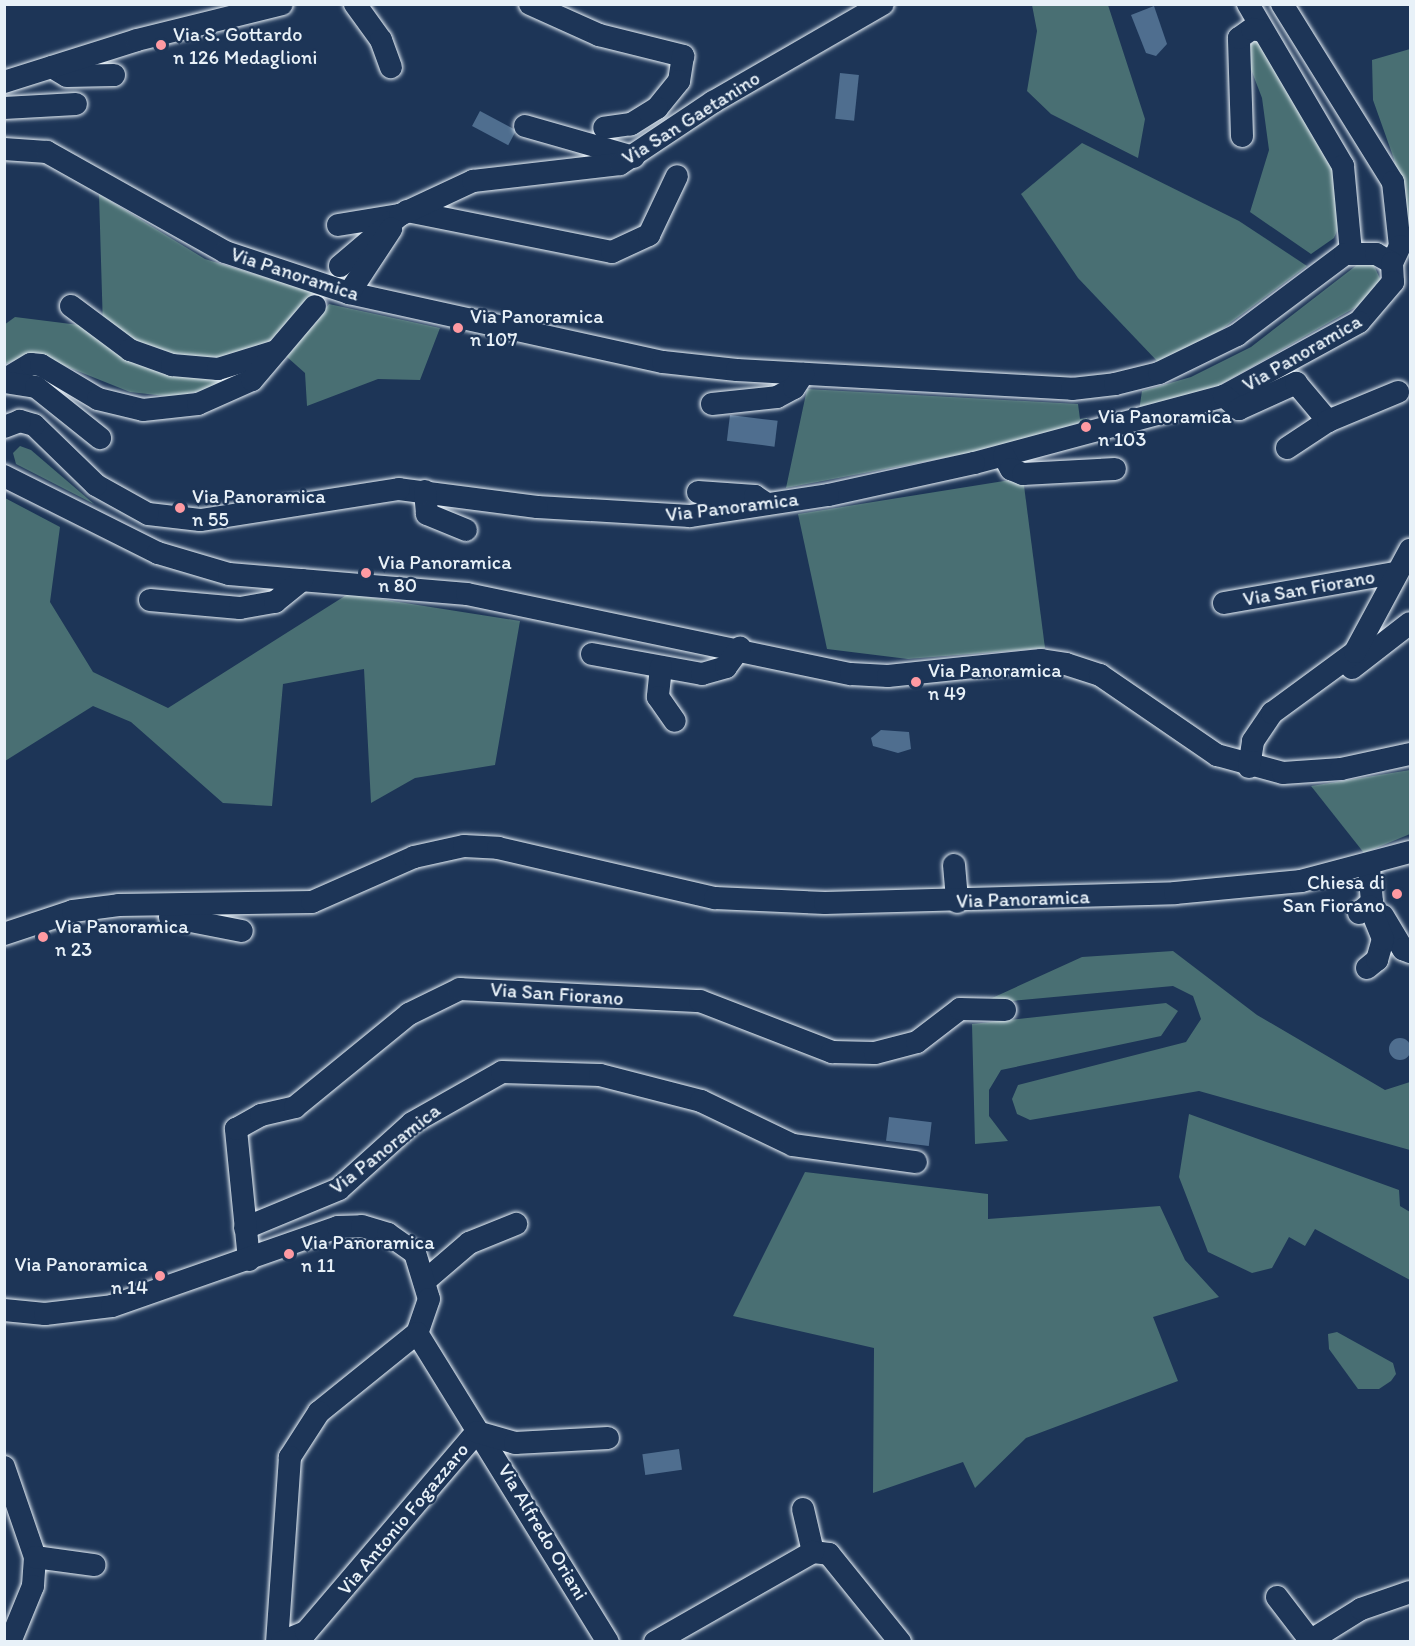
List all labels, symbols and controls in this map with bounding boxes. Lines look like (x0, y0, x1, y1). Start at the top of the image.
place label: Via S. Gottardo n 126 Medaglioni (173, 22, 317, 69)
marker: Via S. Gottardo n 126 Medaglioni (154, 38, 168, 52)
street label: Via San Gaetanino (618, 66, 764, 170)
street label: Via Panoramica (228, 242, 362, 306)
place label: Via Panoramica n 107 (470, 304, 603, 351)
street label: Via Panoramica (1238, 309, 1366, 397)
marker: Via Panoramica n 107 (451, 321, 465, 335)
place label: Via Panoramica n 103 (1098, 404, 1231, 451)
marker: Via Panoramica n 103 (1079, 420, 1093, 434)
place label: Via Panoramica n 55 (192, 484, 325, 531)
street label: Via Panoramica (665, 487, 799, 527)
marker: Via Panoramica n 55 (173, 501, 187, 515)
place label: Via Panoramica n 80 (378, 550, 511, 597)
street label: Via San Fiorano (1241, 565, 1377, 611)
marker: Via Panoramica n 80 (359, 566, 373, 580)
place label: Via Panoramica n 49 (928, 658, 1061, 705)
marker: Via Panoramica n 49 (909, 675, 923, 689)
place label: Chiesa di San Fiorano (1283, 870, 1385, 917)
street label: Via Panoramica (956, 885, 1090, 913)
marker: Chiesa di San Fiorano (1390, 887, 1404, 901)
place label: Via Panoramica n 23 (55, 914, 188, 961)
marker: Via Panoramica n 23 (36, 930, 50, 944)
street label: Via San Fiorano (490, 977, 624, 1011)
street label: Via Panoramica (325, 1099, 445, 1199)
place label: Via Panoramica n 11 (301, 1230, 434, 1277)
marker: Via Panoramica n 11 (282, 1247, 296, 1261)
place label: Via Panoramica n 14 (15, 1252, 148, 1299)
marker: Via Panoramica n 14 (153, 1269, 167, 1283)
street label: Via Antonio Fogazzaro (332, 1438, 474, 1600)
street label: Via Alfredo Oriani (493, 1460, 593, 1604)

